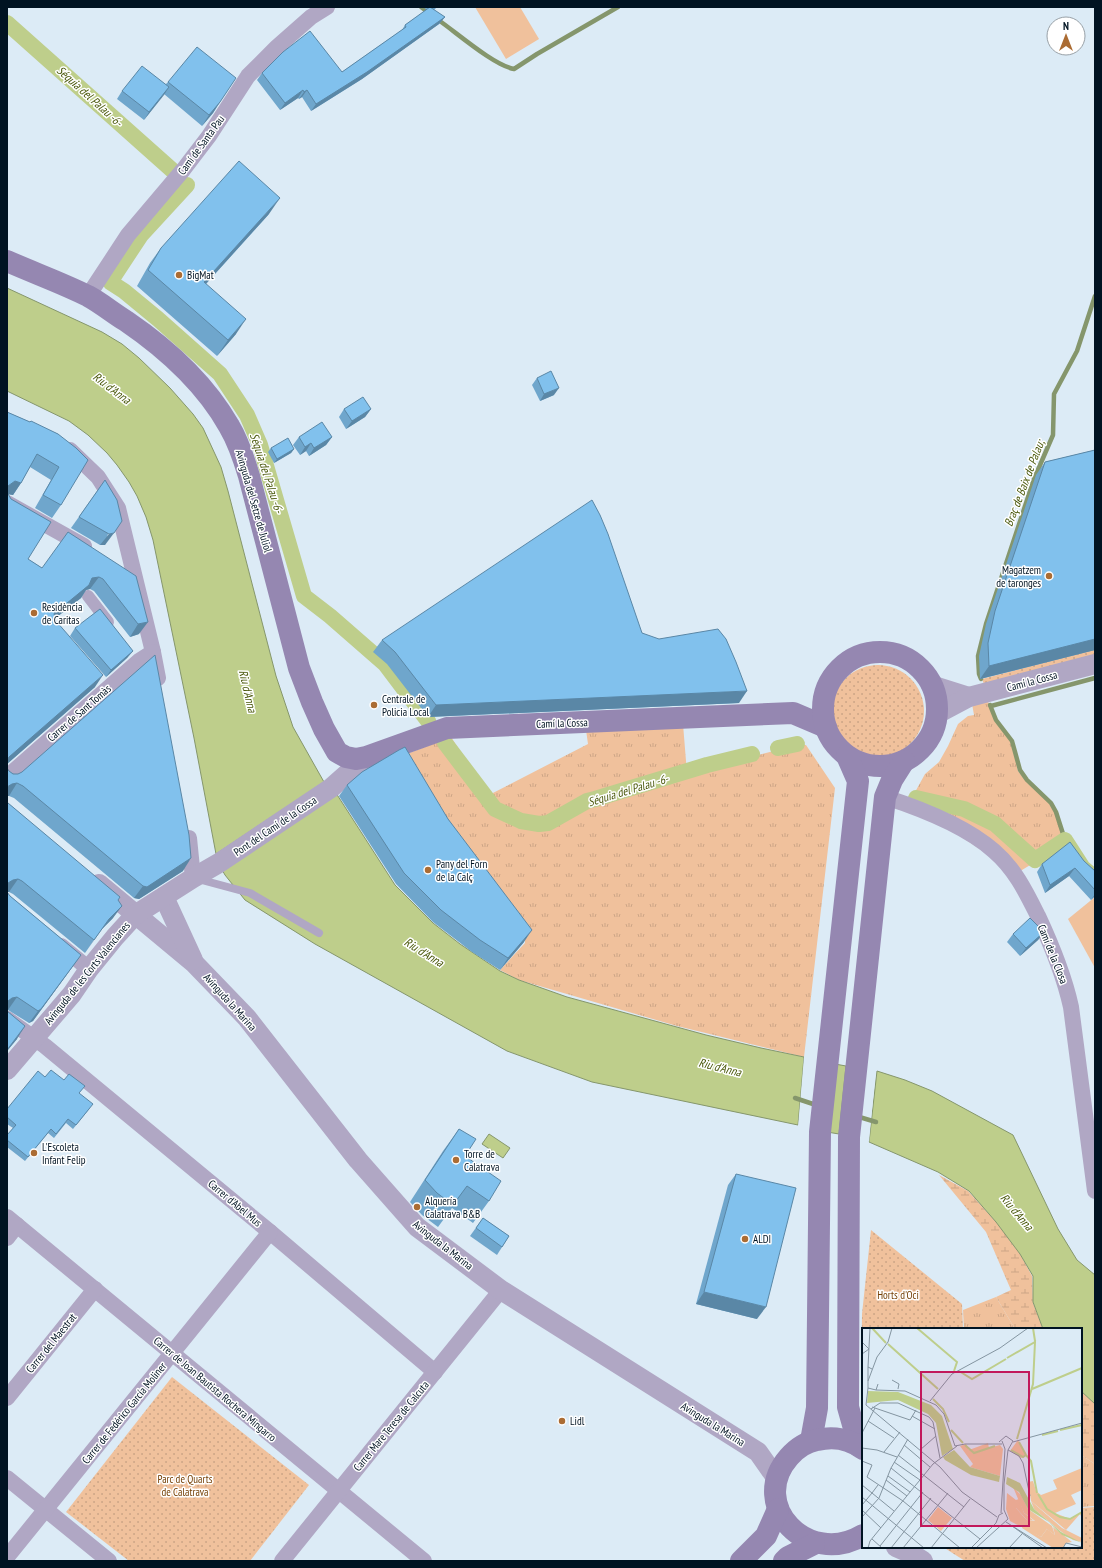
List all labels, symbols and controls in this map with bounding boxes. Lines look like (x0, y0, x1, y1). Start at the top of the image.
north arrow (1046, 16, 1086, 56)
text: N (1063, 19, 1069, 33)
water label: Séquia del Palau -6- (54, 63, 126, 130)
street label: Camí de Santa Pau (175, 112, 227, 178)
place label: BigMat (187, 268, 214, 282)
marker: BigMat (174, 270, 184, 280)
water label: Riu d'Anna (90, 369, 135, 408)
water label: Séquia del Palau -6- (247, 431, 287, 515)
water label: Braç de Baix de Palau; (1001, 436, 1048, 528)
street label: Avinguda del Setze de Juliol (233, 448, 275, 554)
place label: Magatzem de taronges (996, 563, 1041, 590)
marker: Magatzem de taronges (1044, 571, 1054, 581)
place label: Residència de Caritas (42, 600, 82, 627)
marker: Residència de Caritas (29, 608, 39, 618)
water label: Riu d'Anna (236, 668, 260, 715)
street label: Camí la Cossa (1005, 668, 1059, 694)
street label: Carrer de Sant Tomàs (44, 681, 114, 744)
place label: Centrale de Policia Local (382, 692, 430, 719)
marker: Centrale de Policia Local (369, 700, 379, 710)
street label: Camí la Cossa (536, 715, 588, 731)
water label: Séquia del Palau -6- (586, 771, 671, 809)
street label: Pont del Camí de la Cossa (231, 793, 319, 859)
place label: Pany del Forn de la Calç (436, 857, 488, 884)
marker: Pany del Forn de la Calç (423, 865, 433, 875)
street label: Avinguda de les Corts Valencianes (41, 918, 133, 1027)
street label: Camí de la Closa (1035, 922, 1071, 986)
water label: Riu d'Anna (402, 934, 447, 970)
street label: Avinguda la Marina (200, 970, 260, 1034)
water label: Riu d'Anna (697, 1054, 744, 1080)
place label: L'Escoleta Infant Felip (42, 1140, 86, 1167)
place label: Torre de Calatrava (464, 1147, 499, 1174)
marker: L'Escoleta Infant Felip (29, 1148, 39, 1158)
marker: Torre de Calatrava (451, 1155, 461, 1165)
street label: Carrer d'Abel Mus (205, 1176, 265, 1230)
water label: Riu d'Anna (997, 1191, 1037, 1234)
place label: Alquería Calatrava B&B (425, 1194, 480, 1221)
marker: Alquería Calatrava B&B (412, 1202, 422, 1212)
street label: Avinguda la Marina (410, 1217, 476, 1273)
place label: ALDI (753, 1232, 771, 1246)
marker: ALDI (740, 1234, 750, 1244)
park label: Horts d'Oci (877, 1288, 919, 1302)
street label: Carrer del Maestrat (23, 1310, 79, 1376)
inset map (862, 1328, 1082, 1548)
street label: Carrer de Joan Bautista Rochera Mingarro (151, 1334, 279, 1445)
street label: Carrer de Fedérico García Moliner (79, 1359, 169, 1467)
street label: Carrer Mare Teresa de Calcuta (350, 1378, 432, 1474)
street label: Avinguda la Marina (678, 1399, 748, 1449)
place label: Lidl (570, 1414, 585, 1428)
marker: Lidl (557, 1416, 567, 1426)
park label: Parc de Quarts de Calatrava (158, 1472, 213, 1499)

